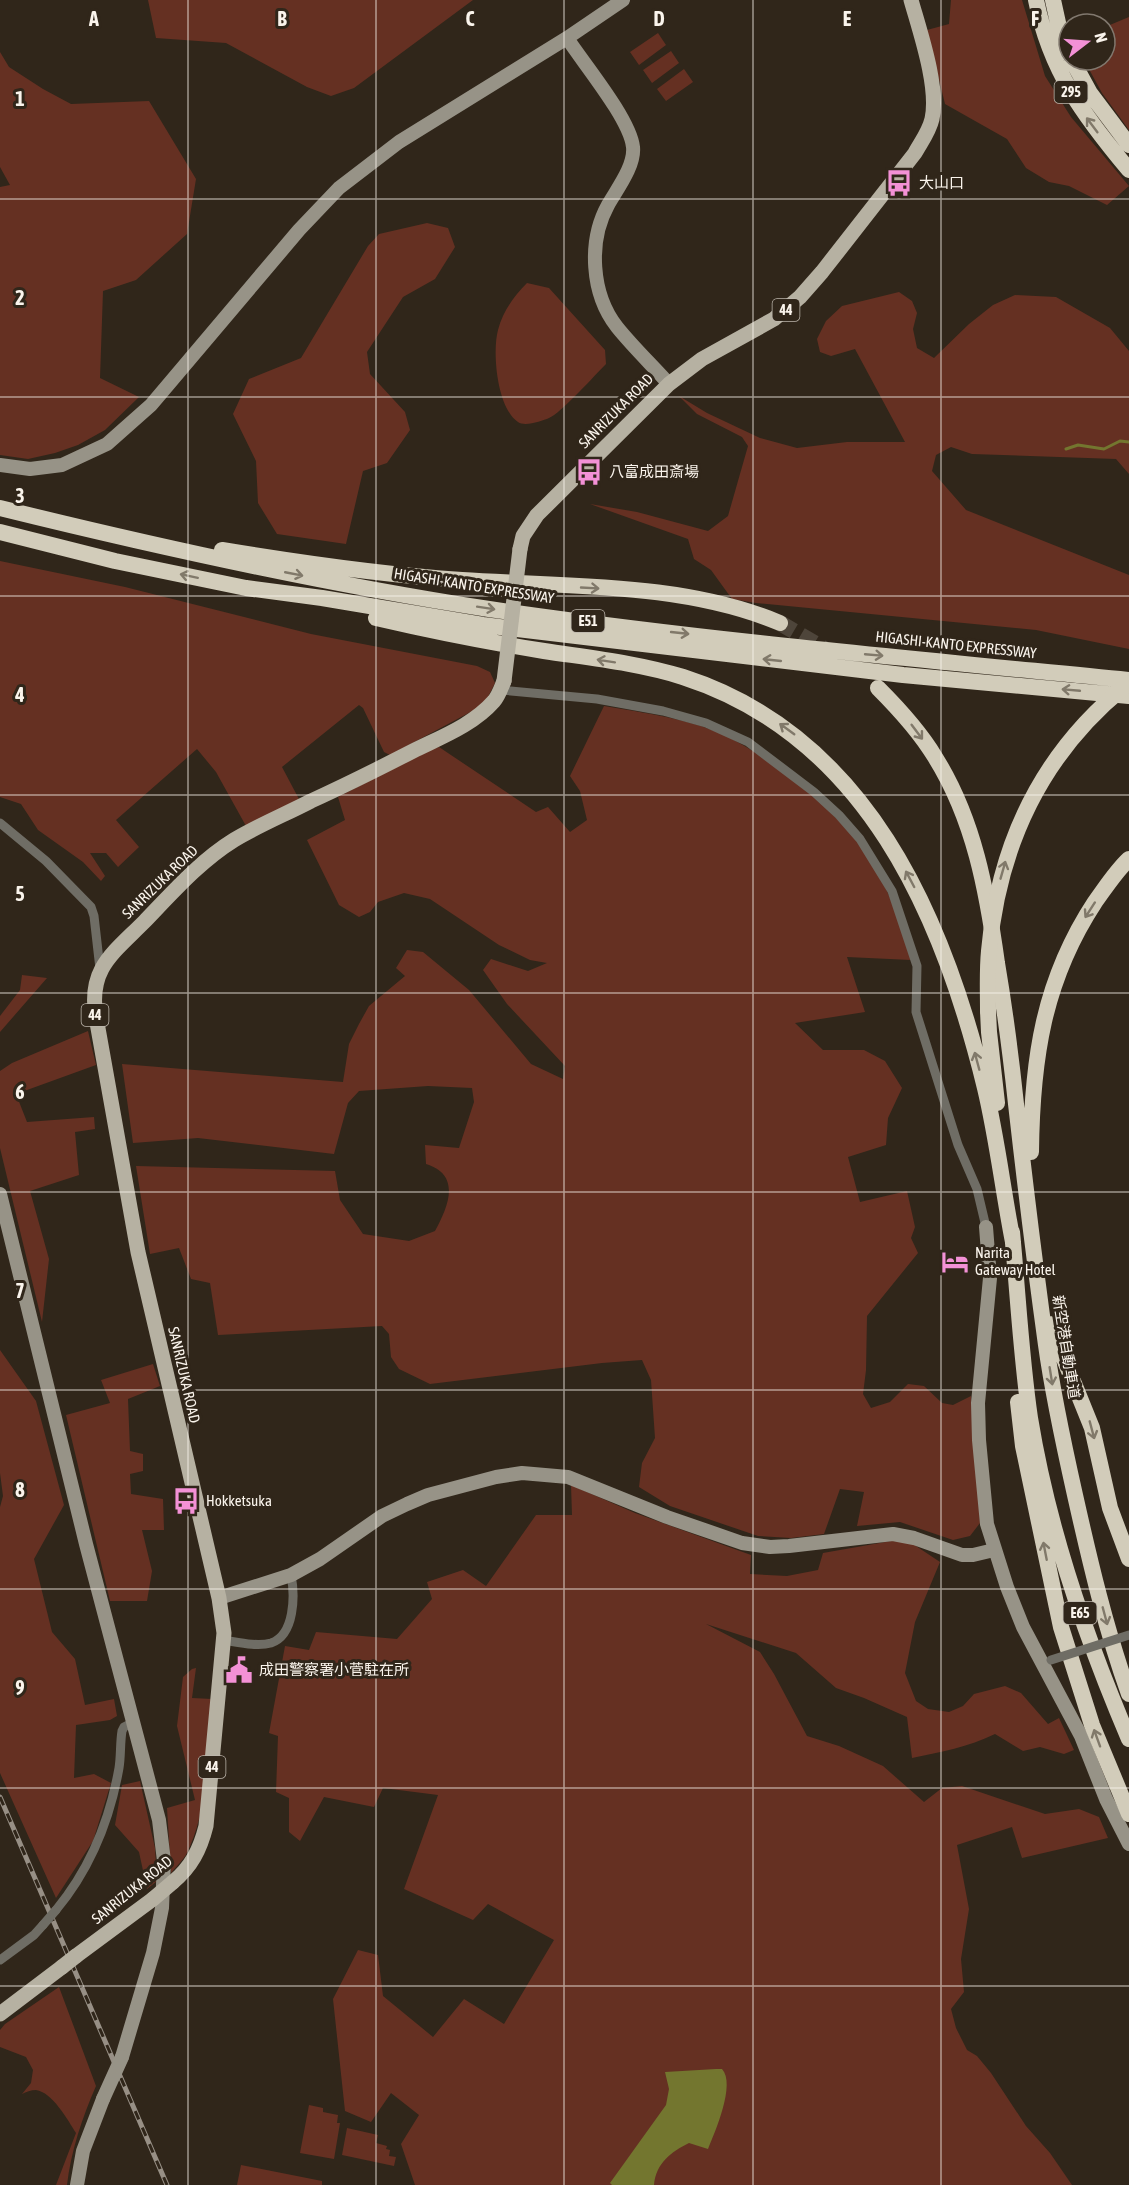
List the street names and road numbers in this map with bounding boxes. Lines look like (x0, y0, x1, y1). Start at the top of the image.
road number: 295 (1054, 81, 1088, 103)
road number: 44 (772, 299, 800, 321)
street label: SANRIZUKA ROAD (575, 370, 656, 451)
street label: HIGASHI-KANTO EXPRESSWAY (393, 564, 556, 607)
road number: E51 (572, 610, 604, 632)
street label: HIGASHI-KANTO EXPRESSWAY (875, 628, 1038, 661)
street label: SANRIZUKA ROAD (118, 841, 201, 922)
road number: 44 (82, 1004, 109, 1026)
street label: 新空港自動車道 (1050, 1294, 1083, 1400)
street label: SANRIZUKA ROAD (165, 1325, 204, 1425)
road number: E65 (1064, 1602, 1096, 1624)
road number: 44 (198, 1756, 226, 1778)
street label: SANRIZUKA ROAD (88, 1852, 175, 1927)

